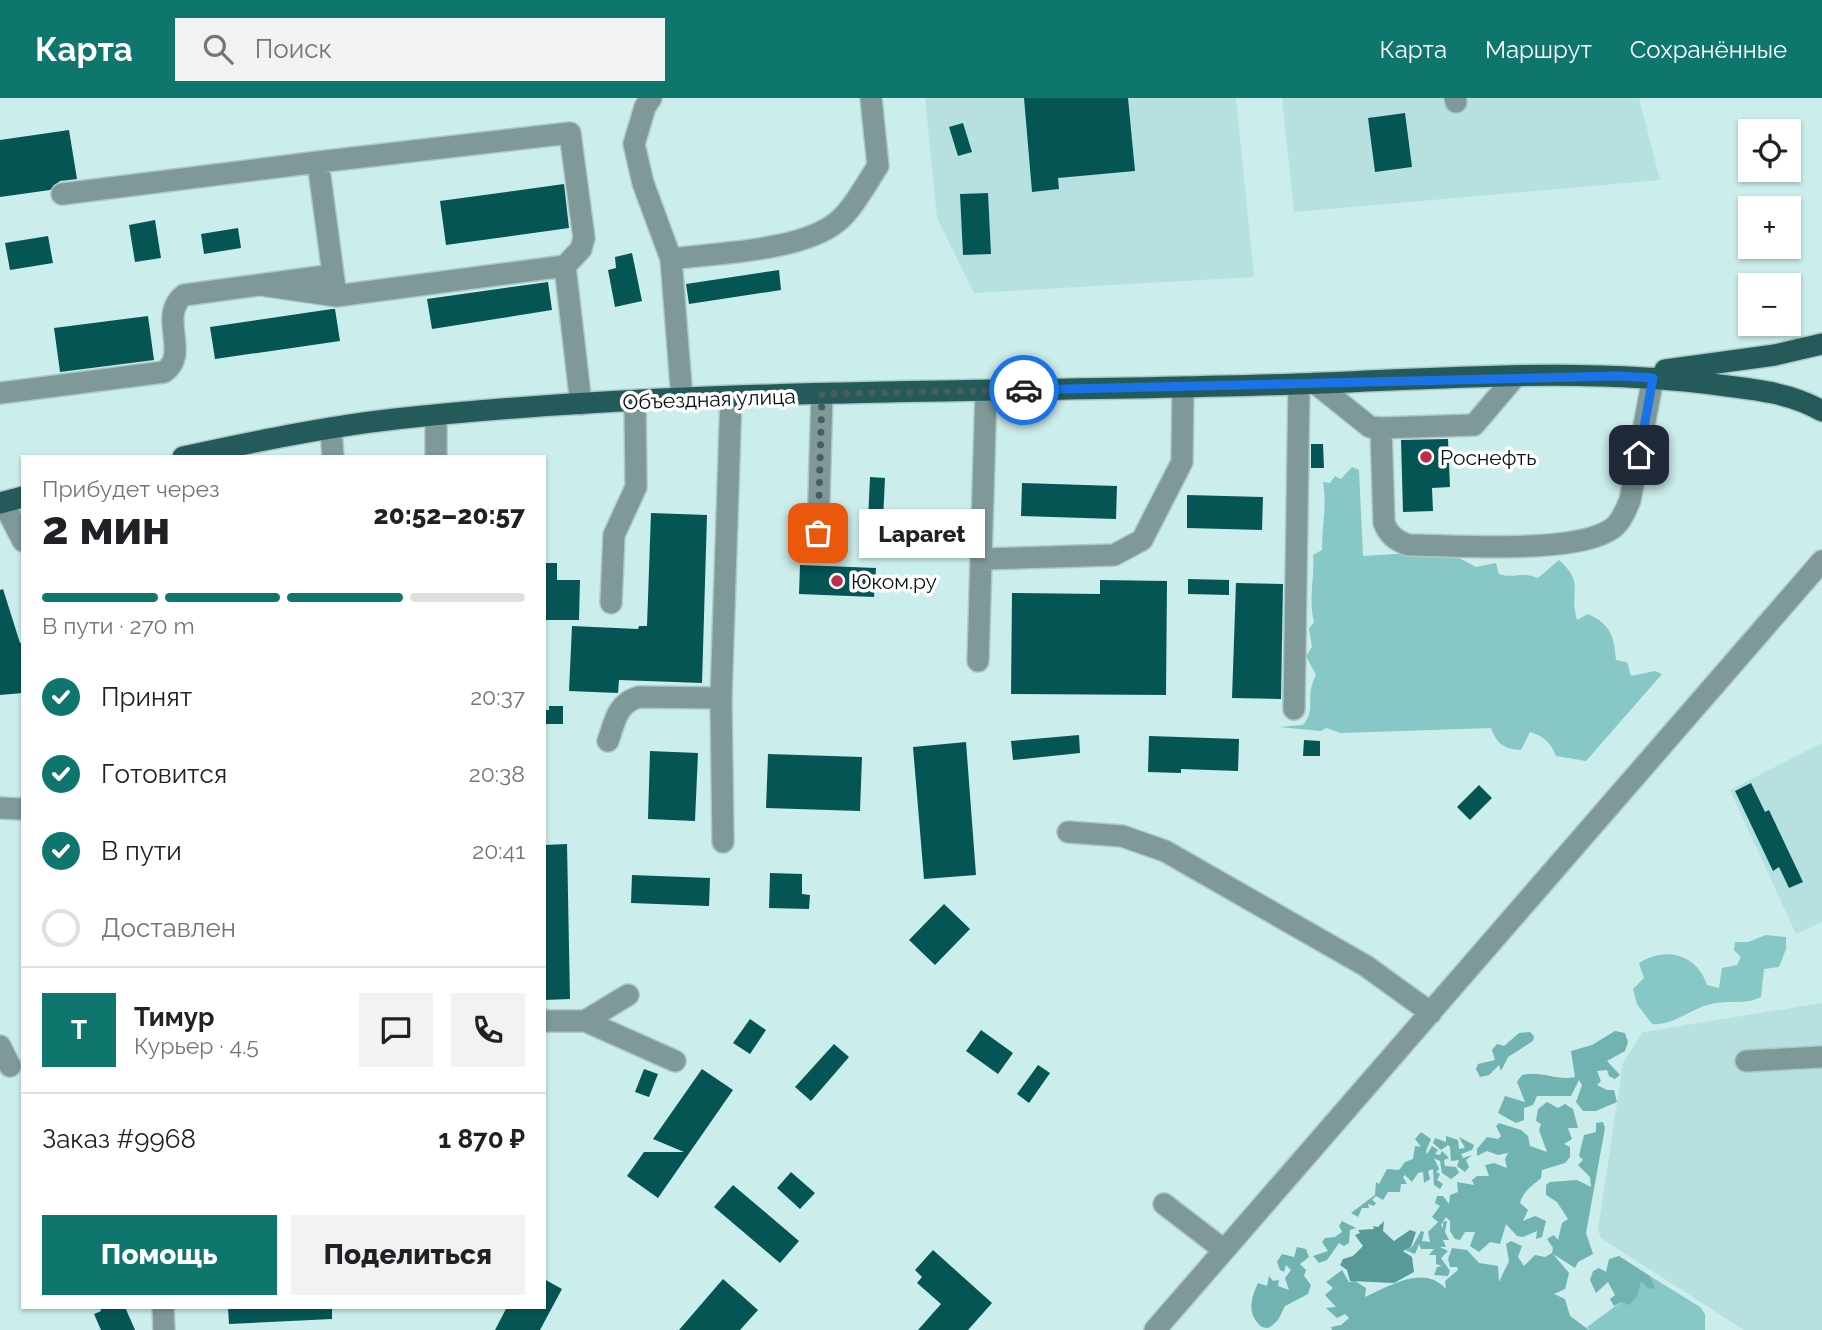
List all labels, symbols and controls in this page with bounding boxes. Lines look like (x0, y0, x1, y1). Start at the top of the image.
search box (175, 18, 665, 81)
text: Карта (35, 30, 133, 69)
icon: search (199, 30, 237, 68)
text: Поиск (255, 34, 332, 64)
text: Карта (1379, 35, 1447, 64)
text: Маршрут (1485, 35, 1592, 64)
text: Сохранённые (1630, 35, 1787, 64)
map controls (1738, 119, 1801, 336)
button: locate (1738, 119, 1801, 182)
button: + (1738, 196, 1801, 259)
button: − (1738, 273, 1801, 336)
courier (989, 355, 1059, 425)
icon: car (1005, 371, 1043, 409)
street label: Объездная улица (622, 383, 796, 415)
pin (1609, 425, 1669, 485)
icon: home (1620, 436, 1658, 474)
place label: Роснефть (1440, 445, 1537, 470)
marker: Роснефть (1418, 449, 1434, 465)
text: Прибудет через (42, 475, 220, 502)
text: 20:52–20:57 (374, 500, 525, 530)
text: 2 мин (42, 501, 170, 555)
pin (788, 503, 848, 563)
callout: Laparet (860, 508, 986, 558)
icon: bag (799, 514, 837, 552)
text: Laparet (878, 520, 966, 547)
place label: Юком.ру (851, 569, 937, 594)
marker: Юком.ру (829, 573, 845, 589)
text: В пути · 270 m (42, 612, 195, 639)
icon: check (42, 678, 80, 716)
text: Принят (101, 682, 192, 712)
text: 20:37 (470, 683, 525, 710)
icon: check (42, 755, 80, 793)
text: Готовится (101, 759, 227, 789)
text: 20:38 (469, 760, 525, 787)
icon: check (42, 832, 80, 870)
text: В пути (101, 836, 182, 866)
text: 20:41 (472, 837, 525, 864)
text: Доставлен (101, 913, 236, 943)
button: chat (359, 993, 433, 1067)
button: phone (451, 993, 525, 1067)
text: Тимур (134, 1002, 214, 1032)
text: Т (71, 1015, 87, 1045)
text: Курьер · 4.5 (134, 1032, 259, 1059)
text: Заказ #9968 (42, 1124, 196, 1154)
text: 1 870 ₽ (438, 1124, 525, 1154)
button: Помощь (42, 1215, 277, 1295)
button: Поделиться (291, 1215, 525, 1295)

